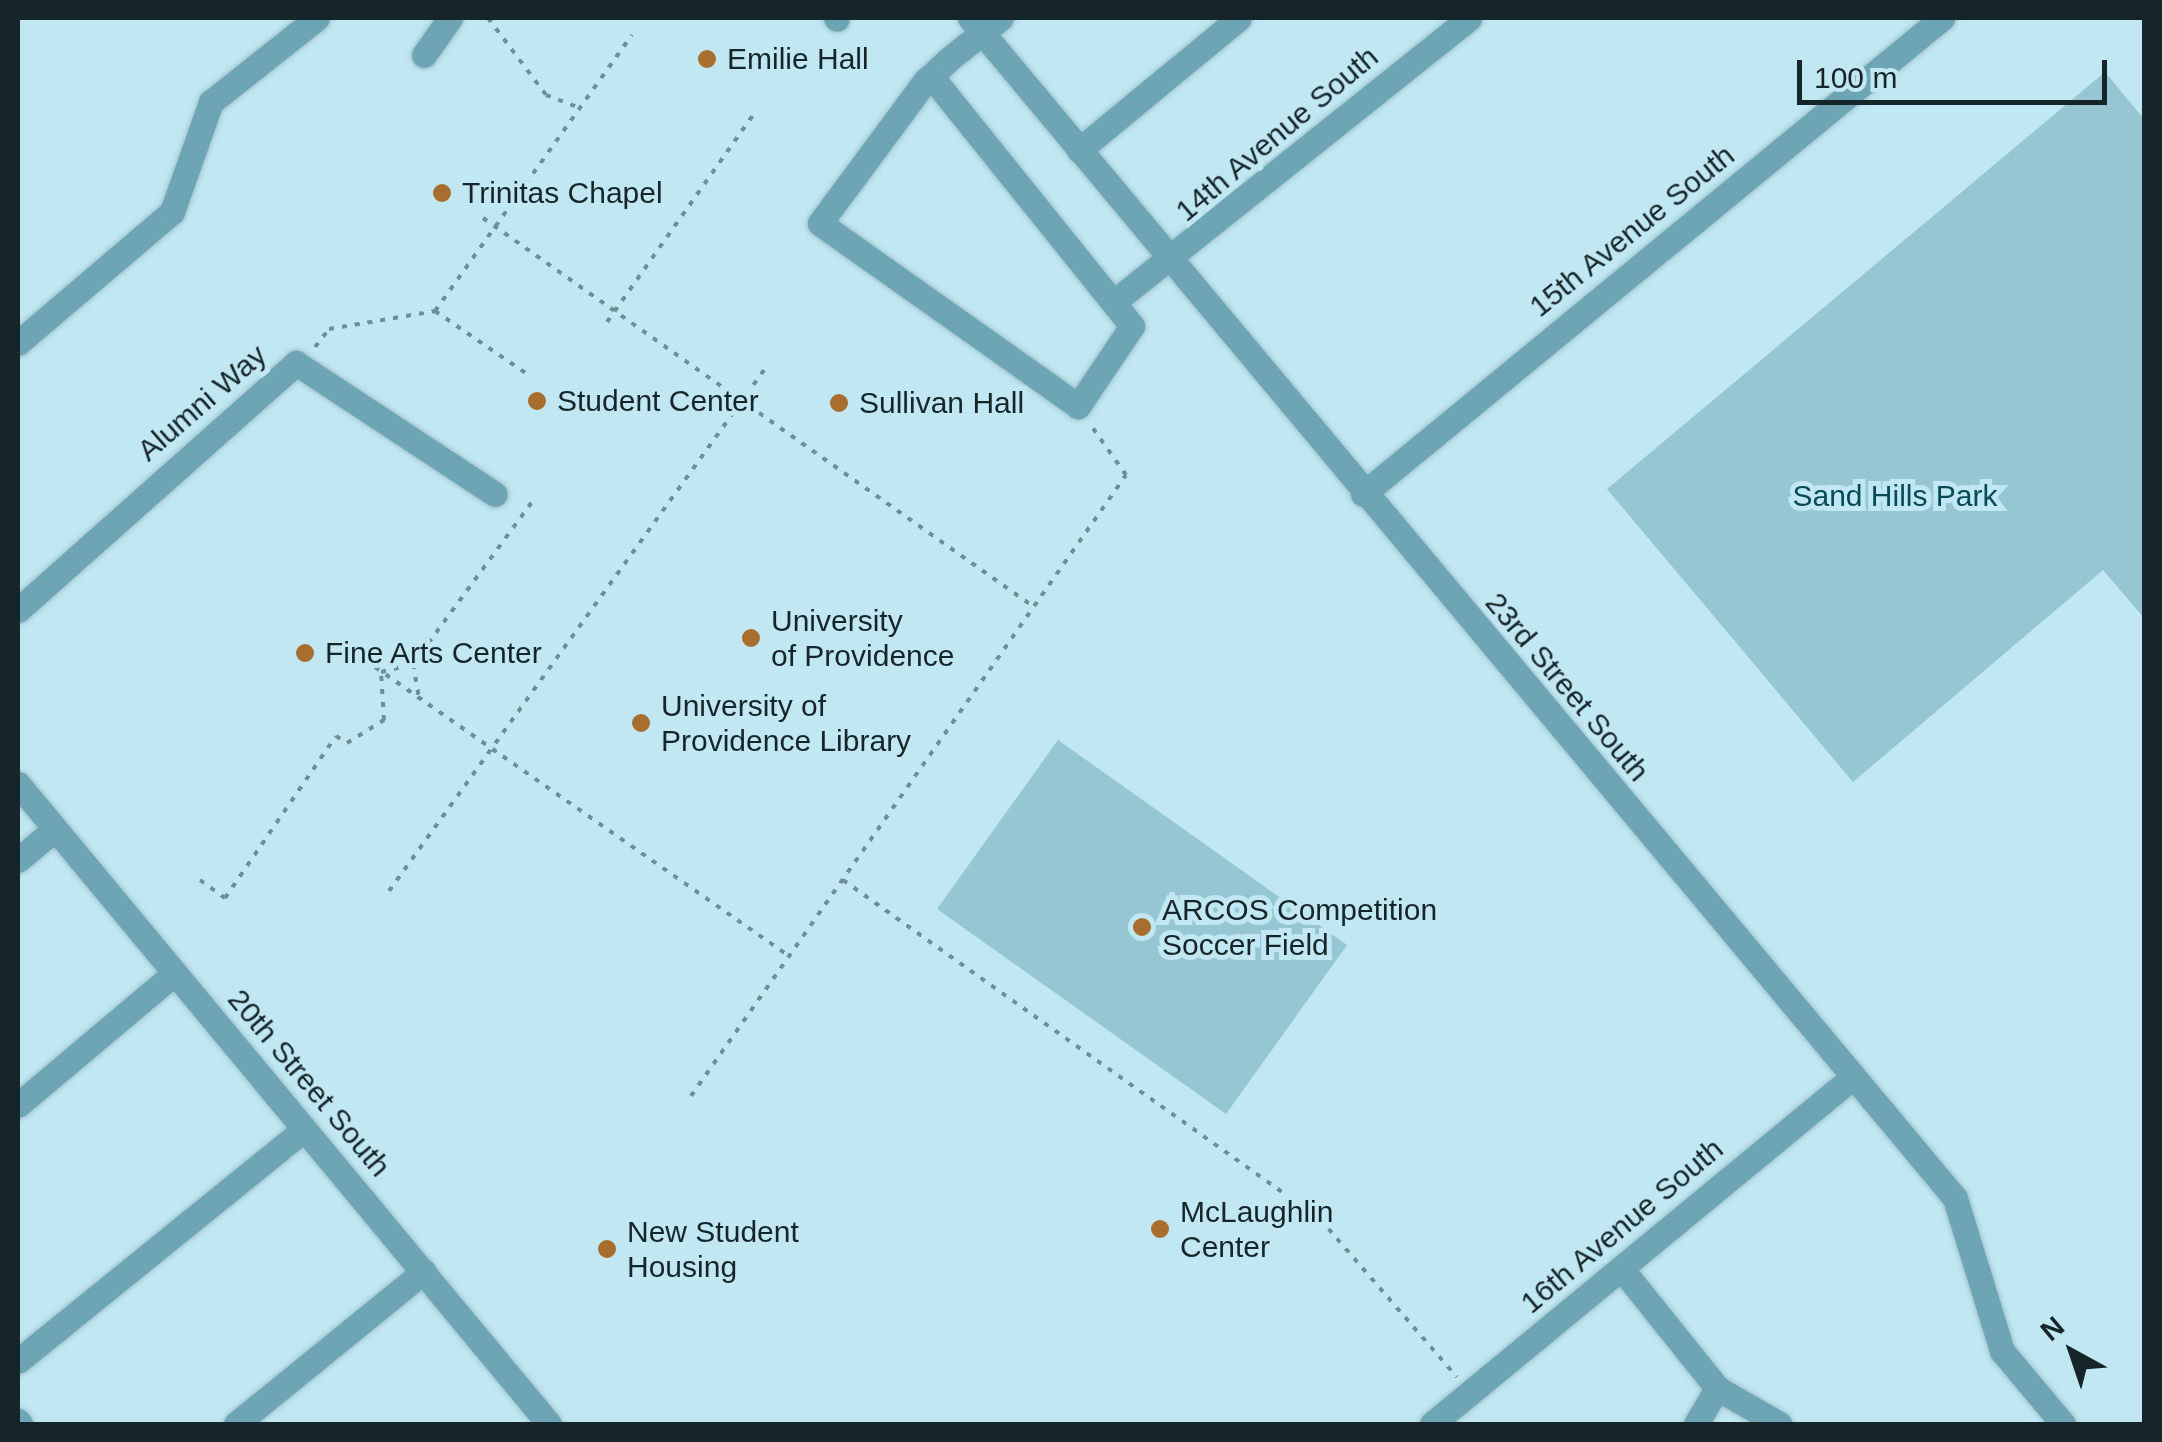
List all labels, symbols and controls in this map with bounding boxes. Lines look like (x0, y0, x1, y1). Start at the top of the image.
street label: 14th Avenue South (1168, 38, 1386, 230)
scale bar (1802, 40, 2112, 102)
place label: Emilie Hall (727, 41, 869, 77)
marker: Emilie Hall (696, 48, 718, 70)
text: 100 m (1814, 61, 1897, 94)
street label: 15th Avenue South (1522, 137, 1742, 325)
place label: Trinitas Chapel (462, 175, 663, 211)
marker: Trinitas Chapel (431, 182, 453, 204)
street label: Alumni Way (130, 337, 274, 469)
place label: Student Center (557, 383, 759, 419)
place label: Sullivan Hall (859, 385, 1024, 421)
marker: Student Center (526, 390, 548, 412)
marker: Sullivan Hall (828, 392, 850, 414)
park label: Sand Hills Park (1792, 478, 1998, 514)
street label: 23rd Street South (1478, 585, 1656, 789)
place label: University of Providence (771, 603, 954, 674)
marker: University of Providence (740, 627, 762, 649)
place label: Fine Arts Center (325, 635, 543, 671)
marker: Fine Arts Center (294, 642, 316, 664)
place label: University of Providence Library (661, 688, 911, 758)
marker: University of Providence Library (630, 712, 652, 734)
place label: ARCOS Competition Soccer Field (1162, 892, 1437, 962)
marker: ARCOS Competition Soccer Field (1131, 916, 1153, 938)
street label: 20th Street South (220, 982, 398, 1184)
street label: 16th Avenue South (1513, 1130, 1731, 1322)
place label: McLaughlin Center (1180, 1194, 1333, 1264)
place label: New Student Housing (627, 1214, 799, 1284)
marker: McLaughlin Center (1149, 1218, 1171, 1240)
marker: New Student Housing (596, 1238, 618, 1260)
north arrow (2022, 1302, 2122, 1402)
text: N (2035, 1310, 2070, 1347)

